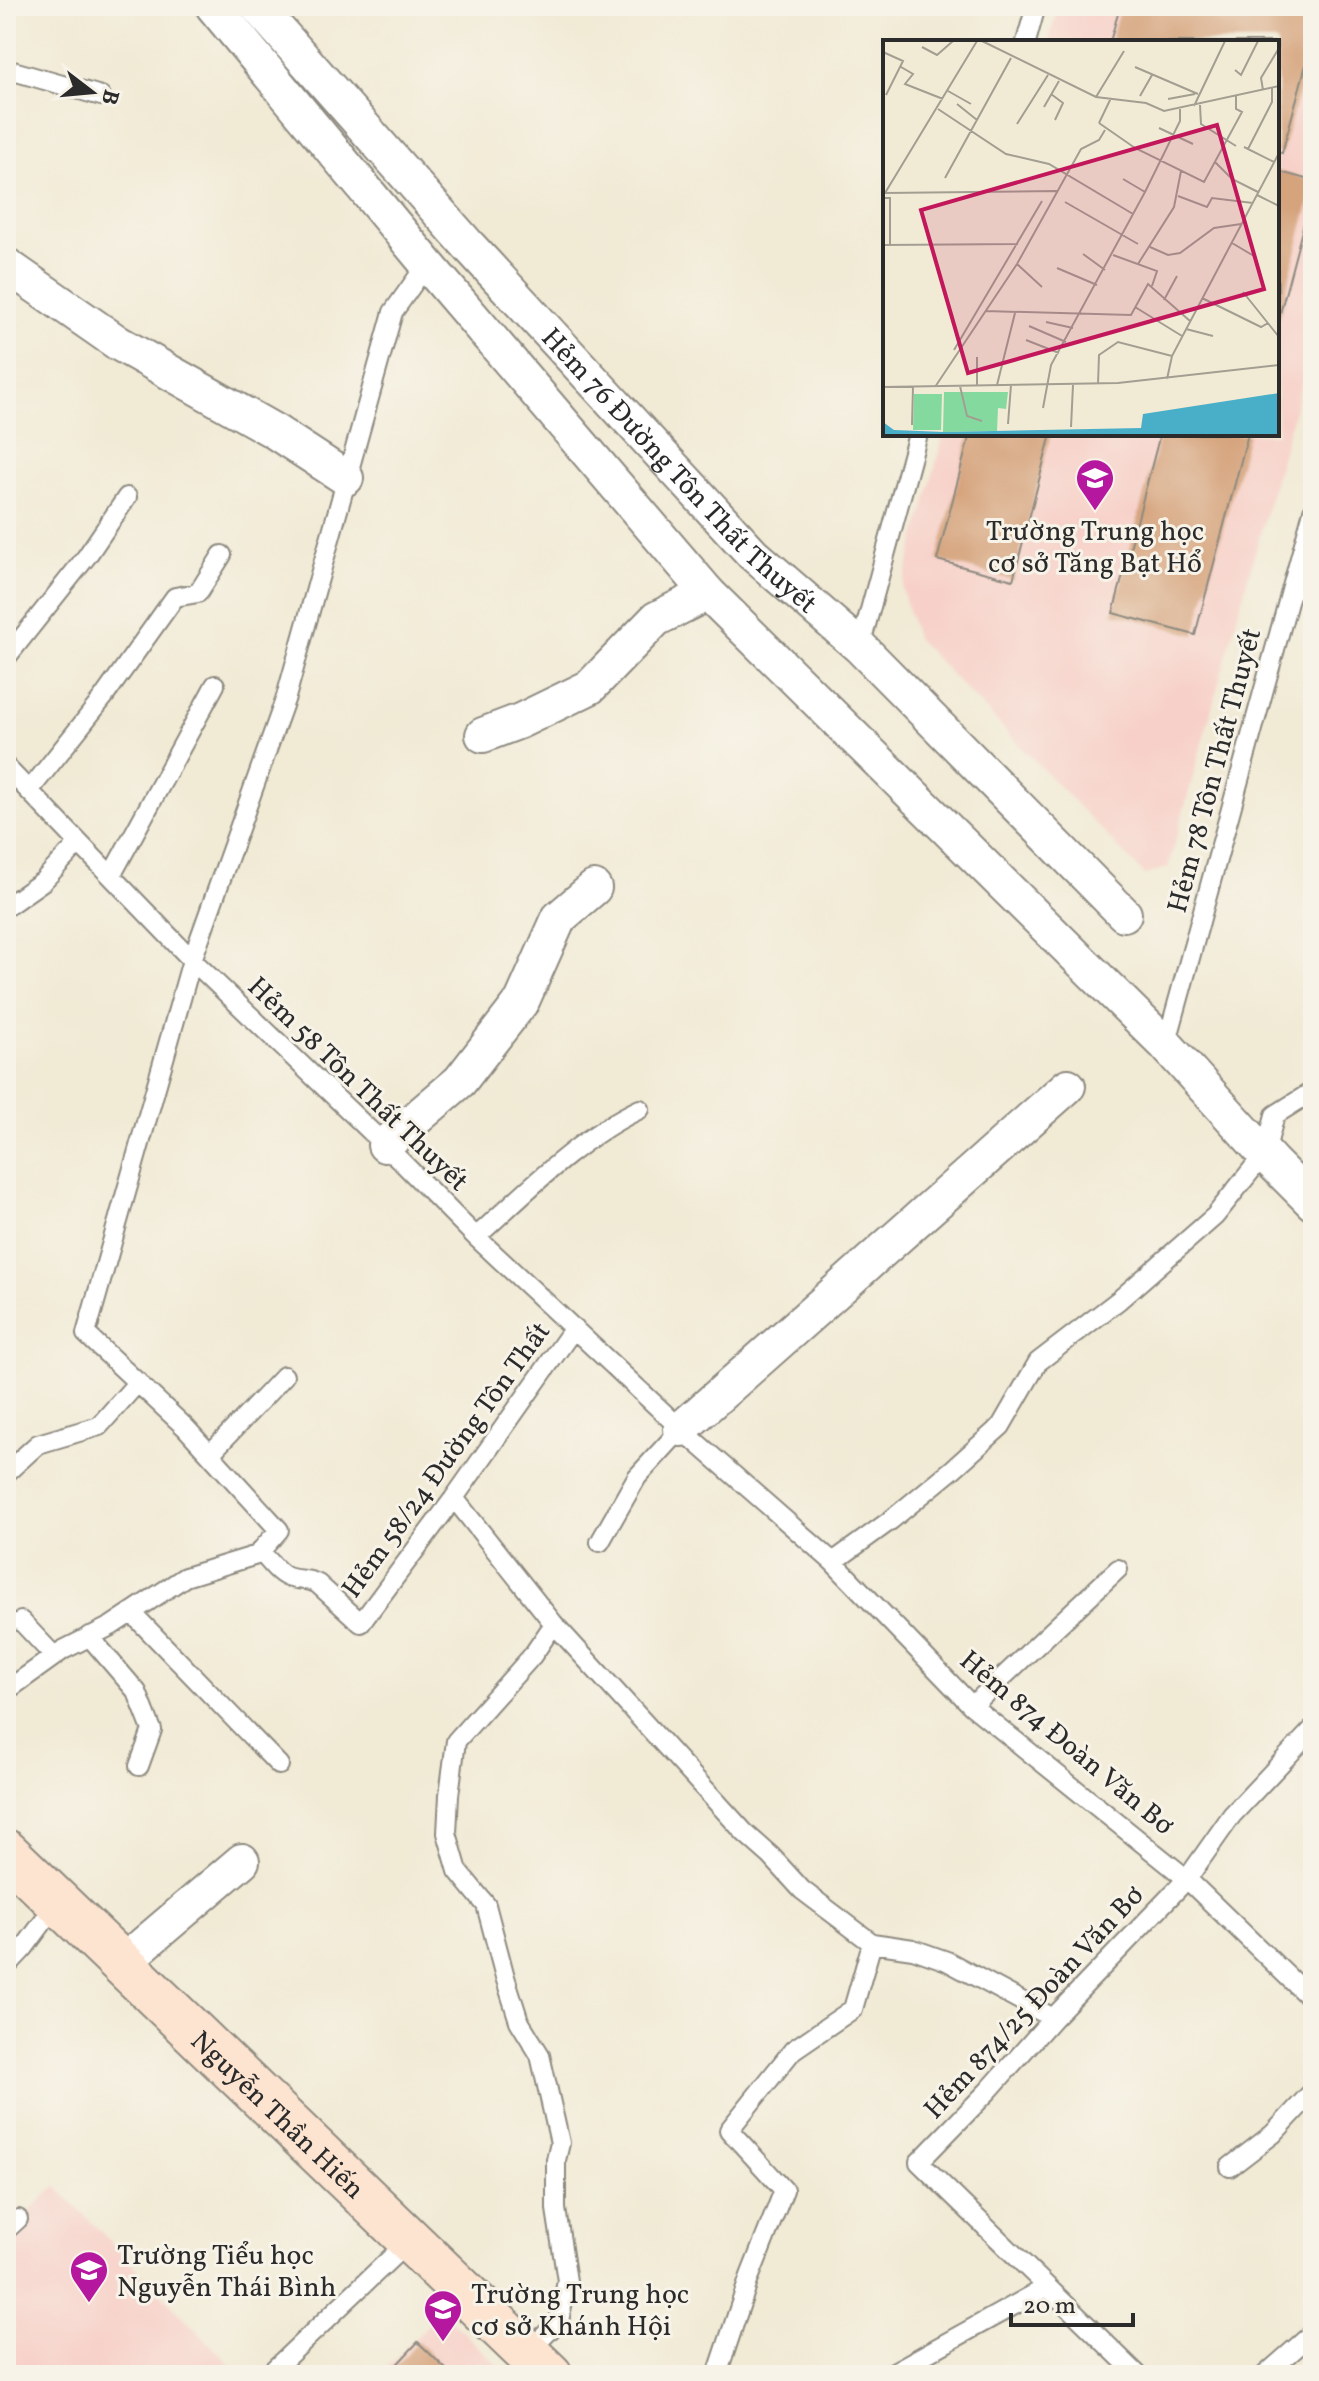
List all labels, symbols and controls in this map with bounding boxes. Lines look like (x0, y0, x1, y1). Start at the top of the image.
inset map (883, 40, 1279, 436)
north arrow (52, 52, 132, 132)
text: B (92, 85, 126, 108)
street label: Hẻm 76 Đường Tôn Thất Thuyết (531, 320, 825, 623)
school or university icon: Trường Trung học cơ sở Tăng Bạt Hổ (1074, 457, 1116, 512)
place label: Trường Trung học cơ sở Tăng Bạt Hổ (986, 513, 1204, 584)
street label: Hẻm 78 Tôn Thất Thuyết (1159, 624, 1272, 917)
street label: Hẻm 58 Tôn Thất Thuyết (238, 969, 477, 1201)
street label: Hẻm 58/24 Đường Tôn Thất (333, 1314, 561, 1607)
street label: Hẻm 874 Đoàn Văn Bơ (950, 1642, 1182, 1846)
street label: Hẻm 874/25 Đoàn Văn Bơ (916, 1877, 1154, 2128)
street label: Nguyễn Thần Hiến (181, 2023, 372, 2209)
place label: Trường Tiểu học Nguyễn Thái Bình (117, 2237, 336, 2308)
school or university icon: Trường Tiểu học Nguyễn Thái Bình (68, 2249, 110, 2304)
place label: Trường Trung học cơ sở Khánh Hội (471, 2276, 689, 2347)
scale bar (1011, 2277, 1133, 2327)
school or university icon: Trường Trung học cơ sở Khánh Hội (422, 2288, 464, 2343)
text: 20 m (1023, 2290, 1076, 2324)

